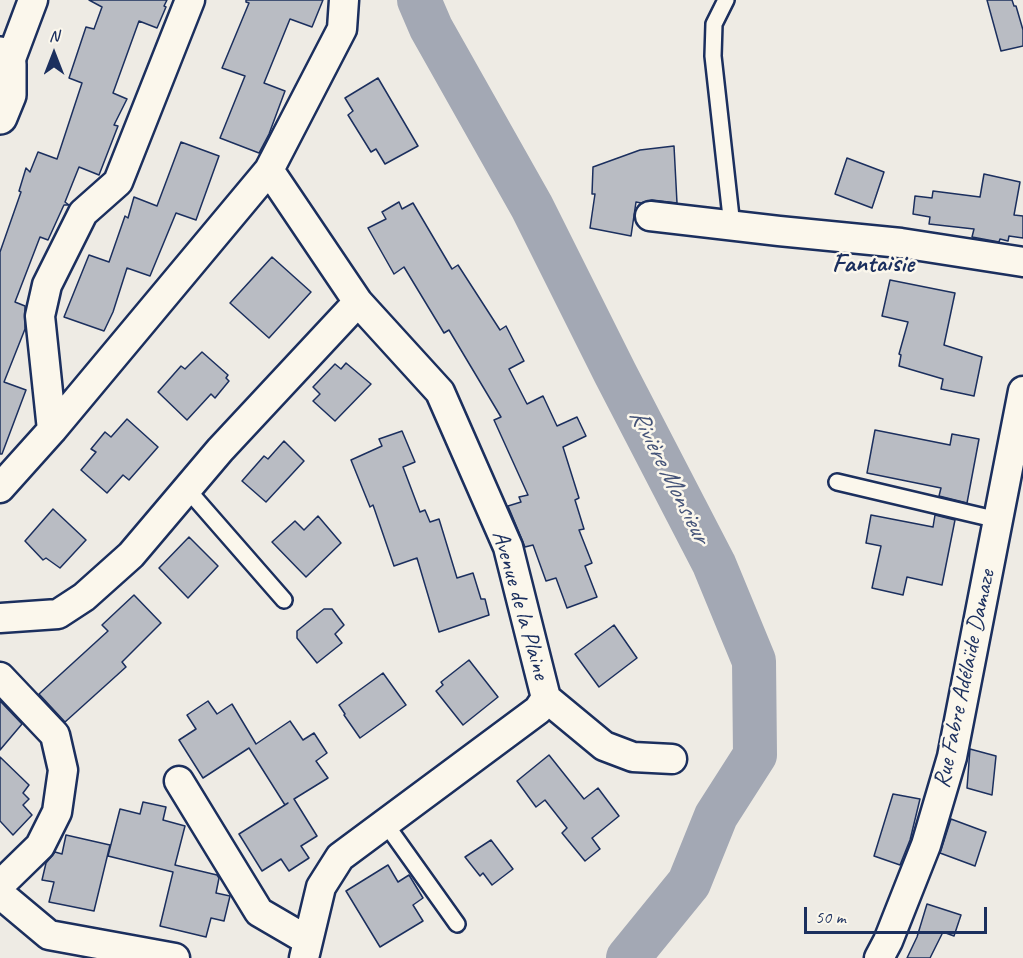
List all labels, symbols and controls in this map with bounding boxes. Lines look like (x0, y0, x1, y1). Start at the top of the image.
north arrow (24, 24, 84, 84)
text: N (49, 26, 59, 46)
district label: Fantaisie (832, 248, 914, 280)
water label: Rivière Monsieur (622, 404, 716, 548)
street label: Avenue de la Plaine (485, 527, 555, 683)
street label: Rue Fabre Adélaïde Damaze (928, 567, 1002, 791)
scale bar (807, 895, 990, 933)
text: 50 m (815, 906, 846, 928)

